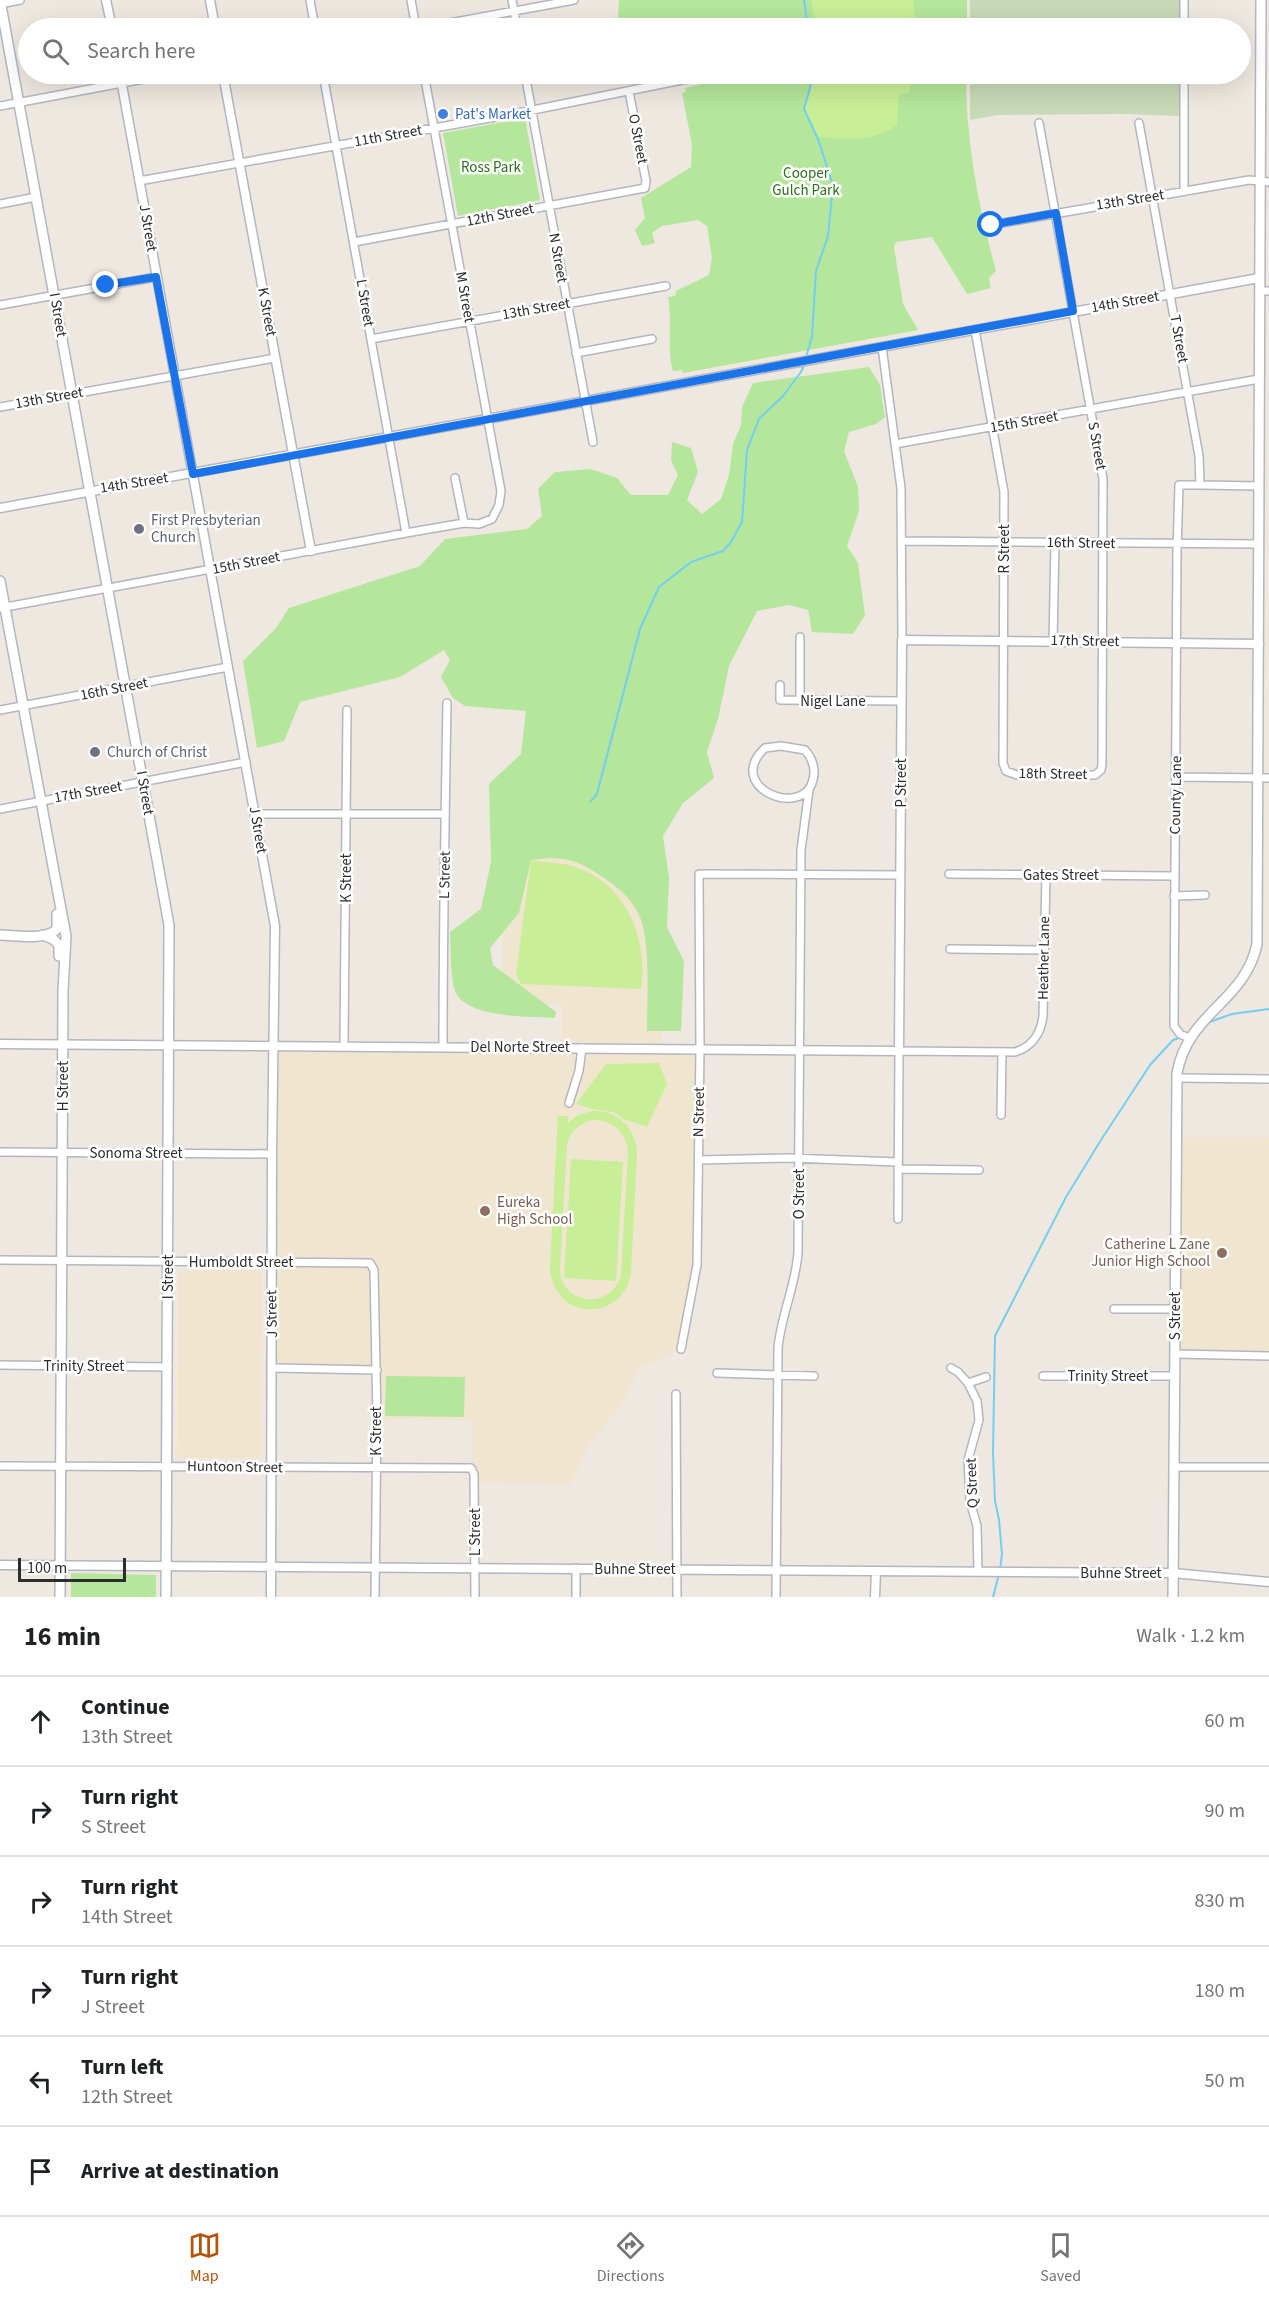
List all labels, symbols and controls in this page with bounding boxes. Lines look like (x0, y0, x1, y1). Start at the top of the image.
search box (18, 18, 1251, 84)
icon: search (39, 35, 72, 68)
text: Search here (87, 35, 195, 67)
place label: Pat's Market (455, 104, 531, 125)
marker: Pat's Market (436, 107, 450, 121)
street label: O Street (623, 112, 653, 166)
street label: 11th Street (352, 120, 424, 152)
park label: Ross Park (461, 157, 522, 178)
park label: Cooper Gulch Park (772, 163, 840, 201)
street label: 13th Street (1094, 184, 1166, 216)
street label: 12th Street (464, 198, 536, 232)
street label: J Street (134, 203, 162, 253)
route start (977, 211, 1003, 237)
street label: N Street (543, 231, 573, 285)
street label: M Street (450, 270, 480, 324)
route end (92, 271, 118, 297)
street label: L Street (351, 278, 379, 328)
street label: K Street (252, 286, 282, 338)
street label: 14th Street (1089, 286, 1161, 318)
street label: I Street (44, 291, 72, 339)
street label: 13th Street (500, 293, 572, 325)
street label: T Street (1164, 313, 1194, 365)
street label: 13th Street (13, 382, 85, 414)
street label: 15th Street (988, 406, 1060, 438)
street label: S Street (1082, 420, 1112, 472)
street label: 14th Street (98, 467, 170, 499)
place label: First Presbyterian Church (151, 510, 261, 548)
marker: First Presbyterian Church (132, 522, 146, 536)
street label: R Street (994, 524, 1015, 574)
street label: 16th Street (1046, 532, 1116, 554)
street label: 15th Street (210, 546, 282, 580)
street label: 17th Street (1050, 630, 1120, 652)
street label: 16th Street (78, 672, 150, 706)
street label: Nigel Lane (800, 691, 866, 712)
place label: Church of Christ (107, 742, 207, 763)
marker: Church of Christ (88, 745, 102, 759)
street label: County Lane (1165, 756, 1187, 834)
street label: P Street (891, 758, 912, 808)
street label: 18th Street (1018, 763, 1088, 785)
street label: I Street (131, 769, 159, 817)
street label: 17th Street (52, 776, 124, 808)
street label: J Street (244, 805, 272, 855)
street label: L Street (434, 851, 456, 899)
street label: K Street (336, 853, 357, 903)
street label: Gates Street (1023, 865, 1099, 886)
street label: Heather Lane (1033, 916, 1055, 1000)
street label: Del Norte Street (470, 1037, 570, 1058)
street label: H Street (53, 1061, 74, 1111)
street label: N Street (688, 1087, 710, 1137)
street label: Sonoma Street (89, 1143, 183, 1164)
street label: O Street (789, 1169, 810, 1219)
place label: Eureka High School (497, 1192, 572, 1230)
marker: Eureka High School (478, 1204, 492, 1218)
place label: Catherine L Zane Junior High School (1091, 1234, 1210, 1272)
marker: Catherine L Zane Junior High School (1215, 1246, 1229, 1260)
street label: Humboldt Street (189, 1252, 293, 1273)
street label: I Street (158, 1255, 179, 1299)
street label: J Street (261, 1290, 283, 1338)
street label: S Street (1165, 1292, 1186, 1340)
street label: Trinity Street (44, 1356, 124, 1377)
street label: Trinity Street (1068, 1366, 1148, 1387)
street label: K Street (366, 1406, 387, 1456)
street label: Huntoon Street (187, 1456, 283, 1478)
street label: Q Street (961, 1457, 983, 1509)
street label: L Street (465, 1508, 486, 1556)
scale bar (18, 1555, 126, 1582)
text: 100 m (27, 1557, 67, 1579)
street label: Buhne Street (594, 1559, 676, 1580)
street label: Buhne Street (1080, 1563, 1162, 1584)
text: 16 min (24, 1618, 101, 1655)
text: Walk · 1.2 km (1136, 1622, 1245, 1650)
text: Continue (81, 1691, 170, 1723)
icon: ahead (24, 1705, 57, 1738)
text: 60 m (1205, 1707, 1245, 1735)
text: 13th Street (81, 1723, 173, 1751)
text: Turn right (81, 1781, 178, 1813)
icon: right (24, 1795, 57, 1828)
text: 90 m (1205, 1797, 1245, 1825)
text: S Street (81, 1813, 146, 1841)
text: Turn right (81, 1871, 178, 1903)
icon: right (24, 1885, 57, 1918)
text: 830 m (1195, 1887, 1245, 1915)
text: 14th Street (81, 1903, 173, 1931)
text: Turn right (81, 1961, 178, 1993)
icon: right (24, 1975, 57, 2008)
text: 180 m (1195, 1977, 1245, 2005)
text: J Street (81, 1993, 145, 2021)
text: Turn left (81, 2051, 163, 2083)
icon: left (24, 2065, 57, 2098)
text: 50 m (1205, 2067, 1245, 2095)
text: 12th Street (81, 2083, 173, 2111)
icon: arrive (24, 2155, 57, 2188)
text: Arrive at destination (81, 2155, 279, 2187)
tab: Map (188, 2229, 221, 2287)
tab: Directions (597, 2229, 664, 2287)
tab: Saved (1040, 2229, 1081, 2287)

